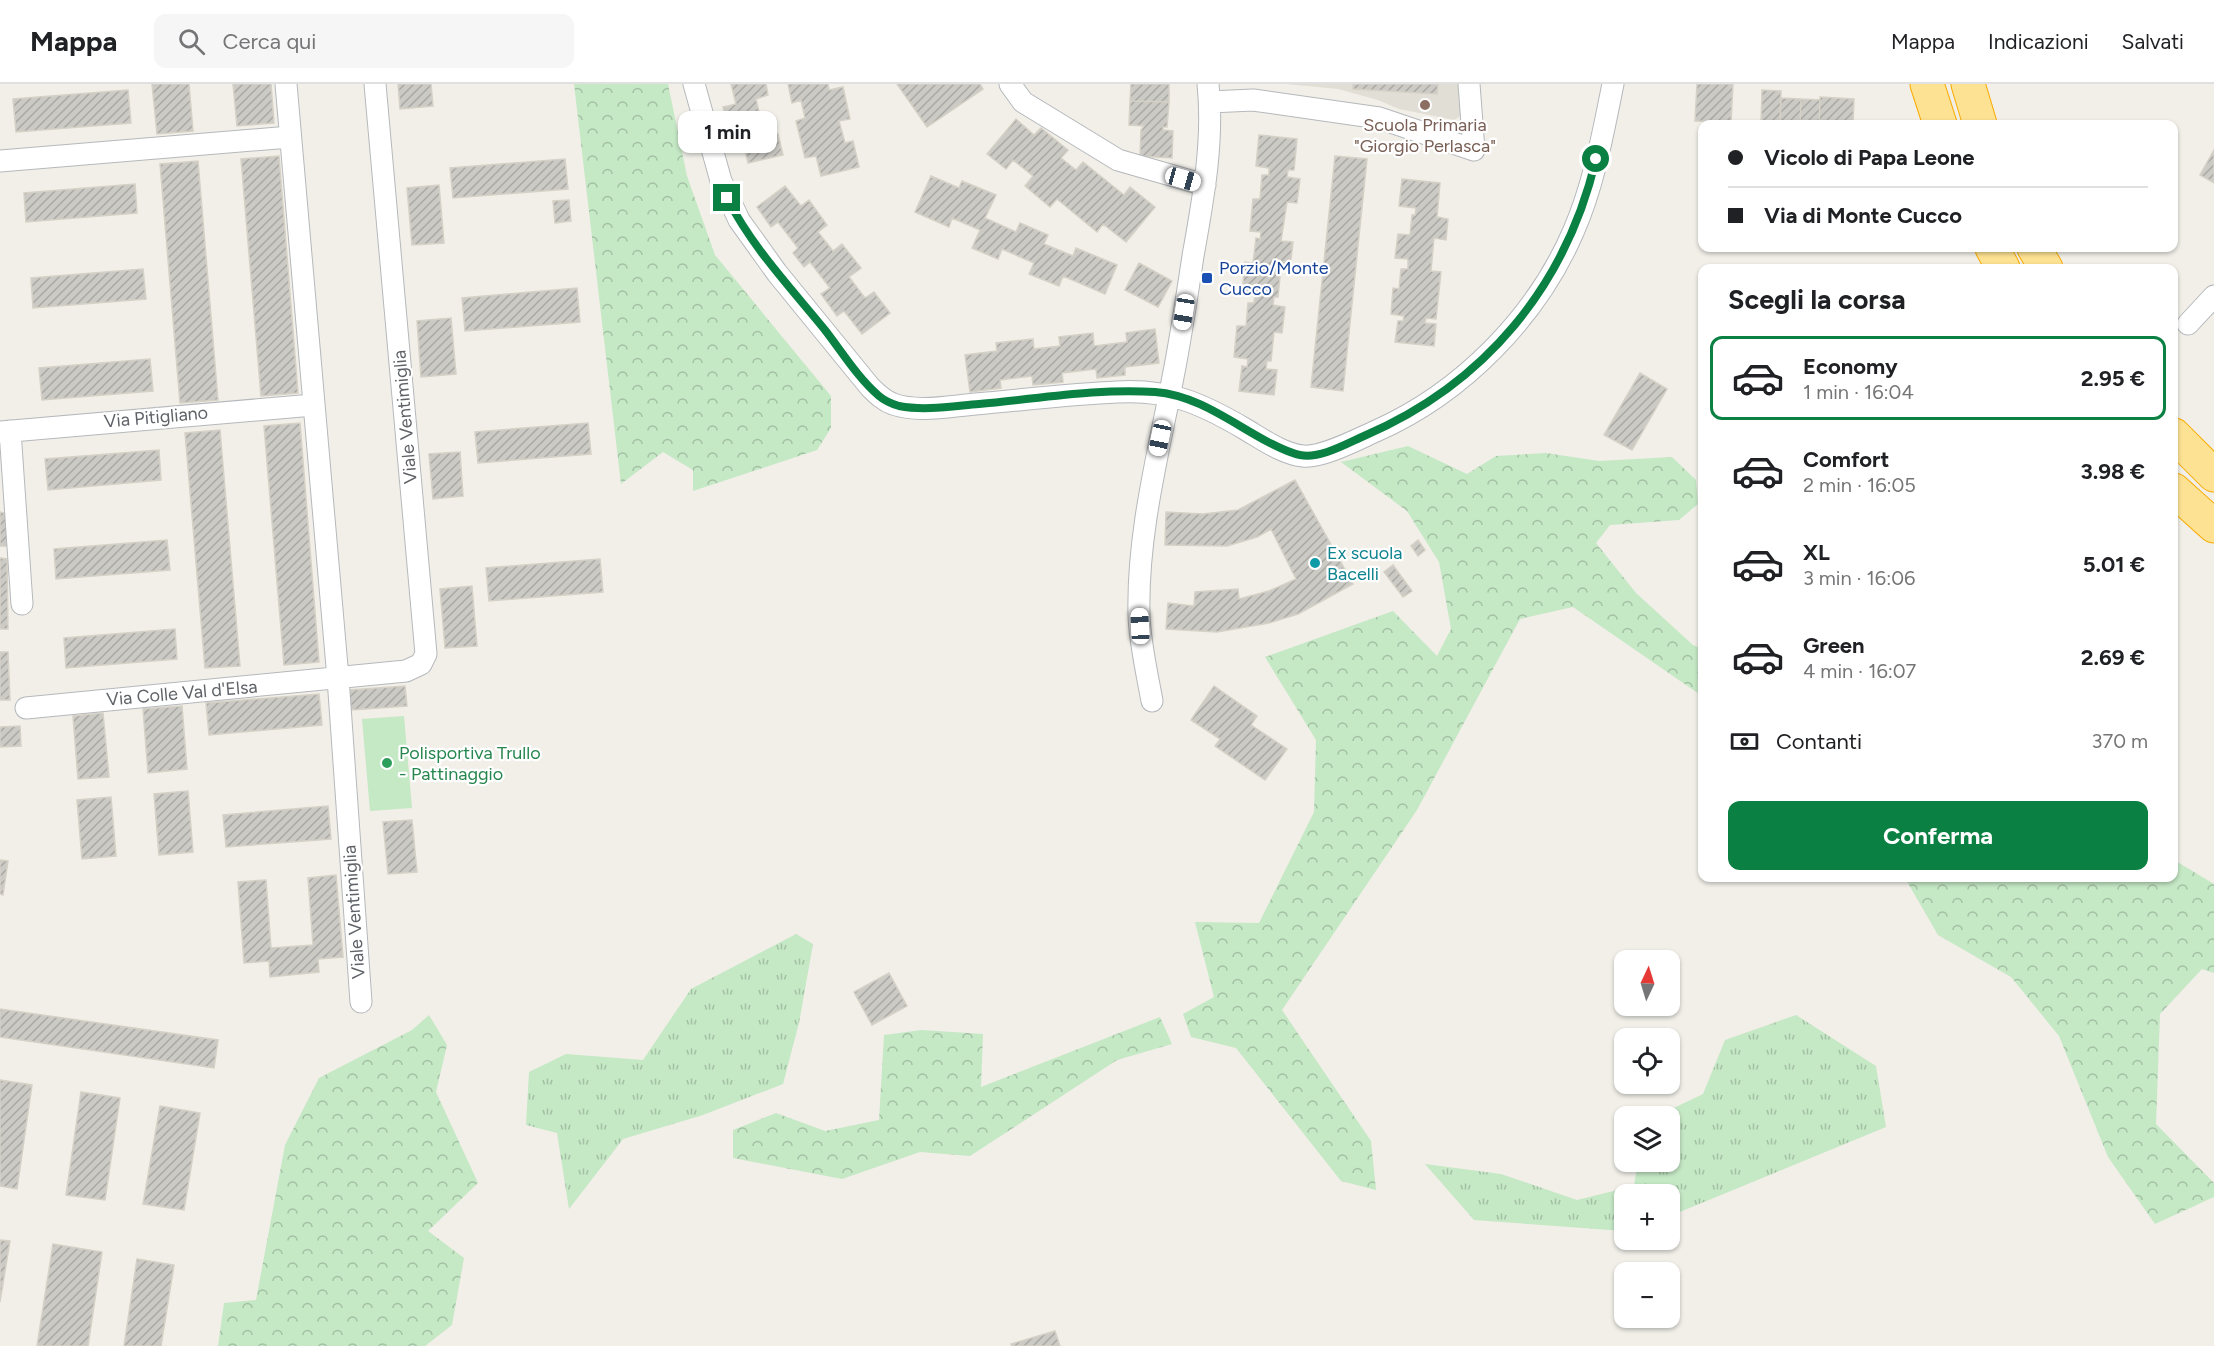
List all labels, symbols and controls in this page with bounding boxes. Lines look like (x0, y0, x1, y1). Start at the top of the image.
search box (154, 14, 574, 68)
text: Mappa (30, 24, 118, 58)
icon: search (175, 25, 208, 58)
text: Cerca qui (223, 28, 316, 55)
text: Mappa (1891, 29, 1955, 54)
text: Indicazioni (1988, 29, 2089, 54)
text: Salvati (2122, 29, 2184, 54)
marker: Scuola Primaria "Giorgio Perlasca" (1418, 98, 1432, 112)
callout: 1 min (678, 111, 777, 153)
place label: Scuola Primaria "Giorgio Perlasca" (1354, 114, 1496, 157)
text: 1 min (704, 120, 751, 144)
text: Vicolo di Papa Leone (1764, 144, 1974, 171)
route start (1582, 145, 1609, 172)
car (1163, 165, 1203, 193)
route end (713, 184, 740, 211)
text: Via di Monte Cucco (1764, 202, 1962, 229)
place label: Porzio/Monte Cucco (1219, 257, 1329, 300)
marker: Porzio/Monte Cucco (1200, 271, 1214, 285)
text: Scegli la corsa (1728, 283, 1906, 316)
car (1172, 293, 1196, 331)
street label: Viale Ventimiglia (388, 349, 422, 485)
icon: car (1731, 351, 1785, 405)
text: Economy (1803, 353, 1898, 380)
text: 2.95 € (2081, 365, 2145, 392)
text: 1 min · 16:04 (1803, 380, 1914, 404)
street label: Via Pitigliano (103, 401, 209, 433)
car (1147, 419, 1173, 457)
icon: car (1731, 444, 1785, 498)
text: Comfort (1803, 446, 1889, 473)
text: 3.98 € (2081, 458, 2145, 485)
text: 2 min · 16:05 (1803, 473, 1916, 497)
icon: car (1731, 537, 1785, 591)
text: XL (1803, 539, 1830, 566)
place label: Ex scuola Bacelli (1327, 542, 1402, 585)
text: 5.01 € (2083, 551, 2145, 578)
marker: Ex scuola Bacelli (1308, 556, 1322, 570)
text: 3 min · 16:06 (1803, 566, 1915, 590)
car (1130, 608, 1150, 644)
icon: car (1731, 630, 1785, 684)
text: Green (1803, 632, 1865, 659)
text: 2.69 € (2081, 644, 2145, 671)
text: 4 min · 16:07 (1803, 659, 1916, 683)
street label: Via Colle Val d'Elsa (106, 675, 258, 711)
icon: cash (1728, 725, 1761, 758)
text: Contanti (1776, 728, 1862, 755)
text: 370 m (2092, 729, 2148, 753)
place label: Polisportiva Trullo - Pattinaggio (399, 742, 541, 785)
marker: Polisportiva Trullo - Pattinaggio (380, 756, 394, 770)
button: Conferma (1728, 801, 2148, 870)
street label: Viale Ventimiglia (338, 844, 370, 980)
north arrow (1614, 950, 1680, 1016)
map controls (1614, 950, 1680, 1328)
button: locate (1614, 1028, 1680, 1094)
button: layers (1614, 1106, 1680, 1172)
button: + (1614, 1184, 1680, 1250)
button: − (1614, 1262, 1680, 1328)

